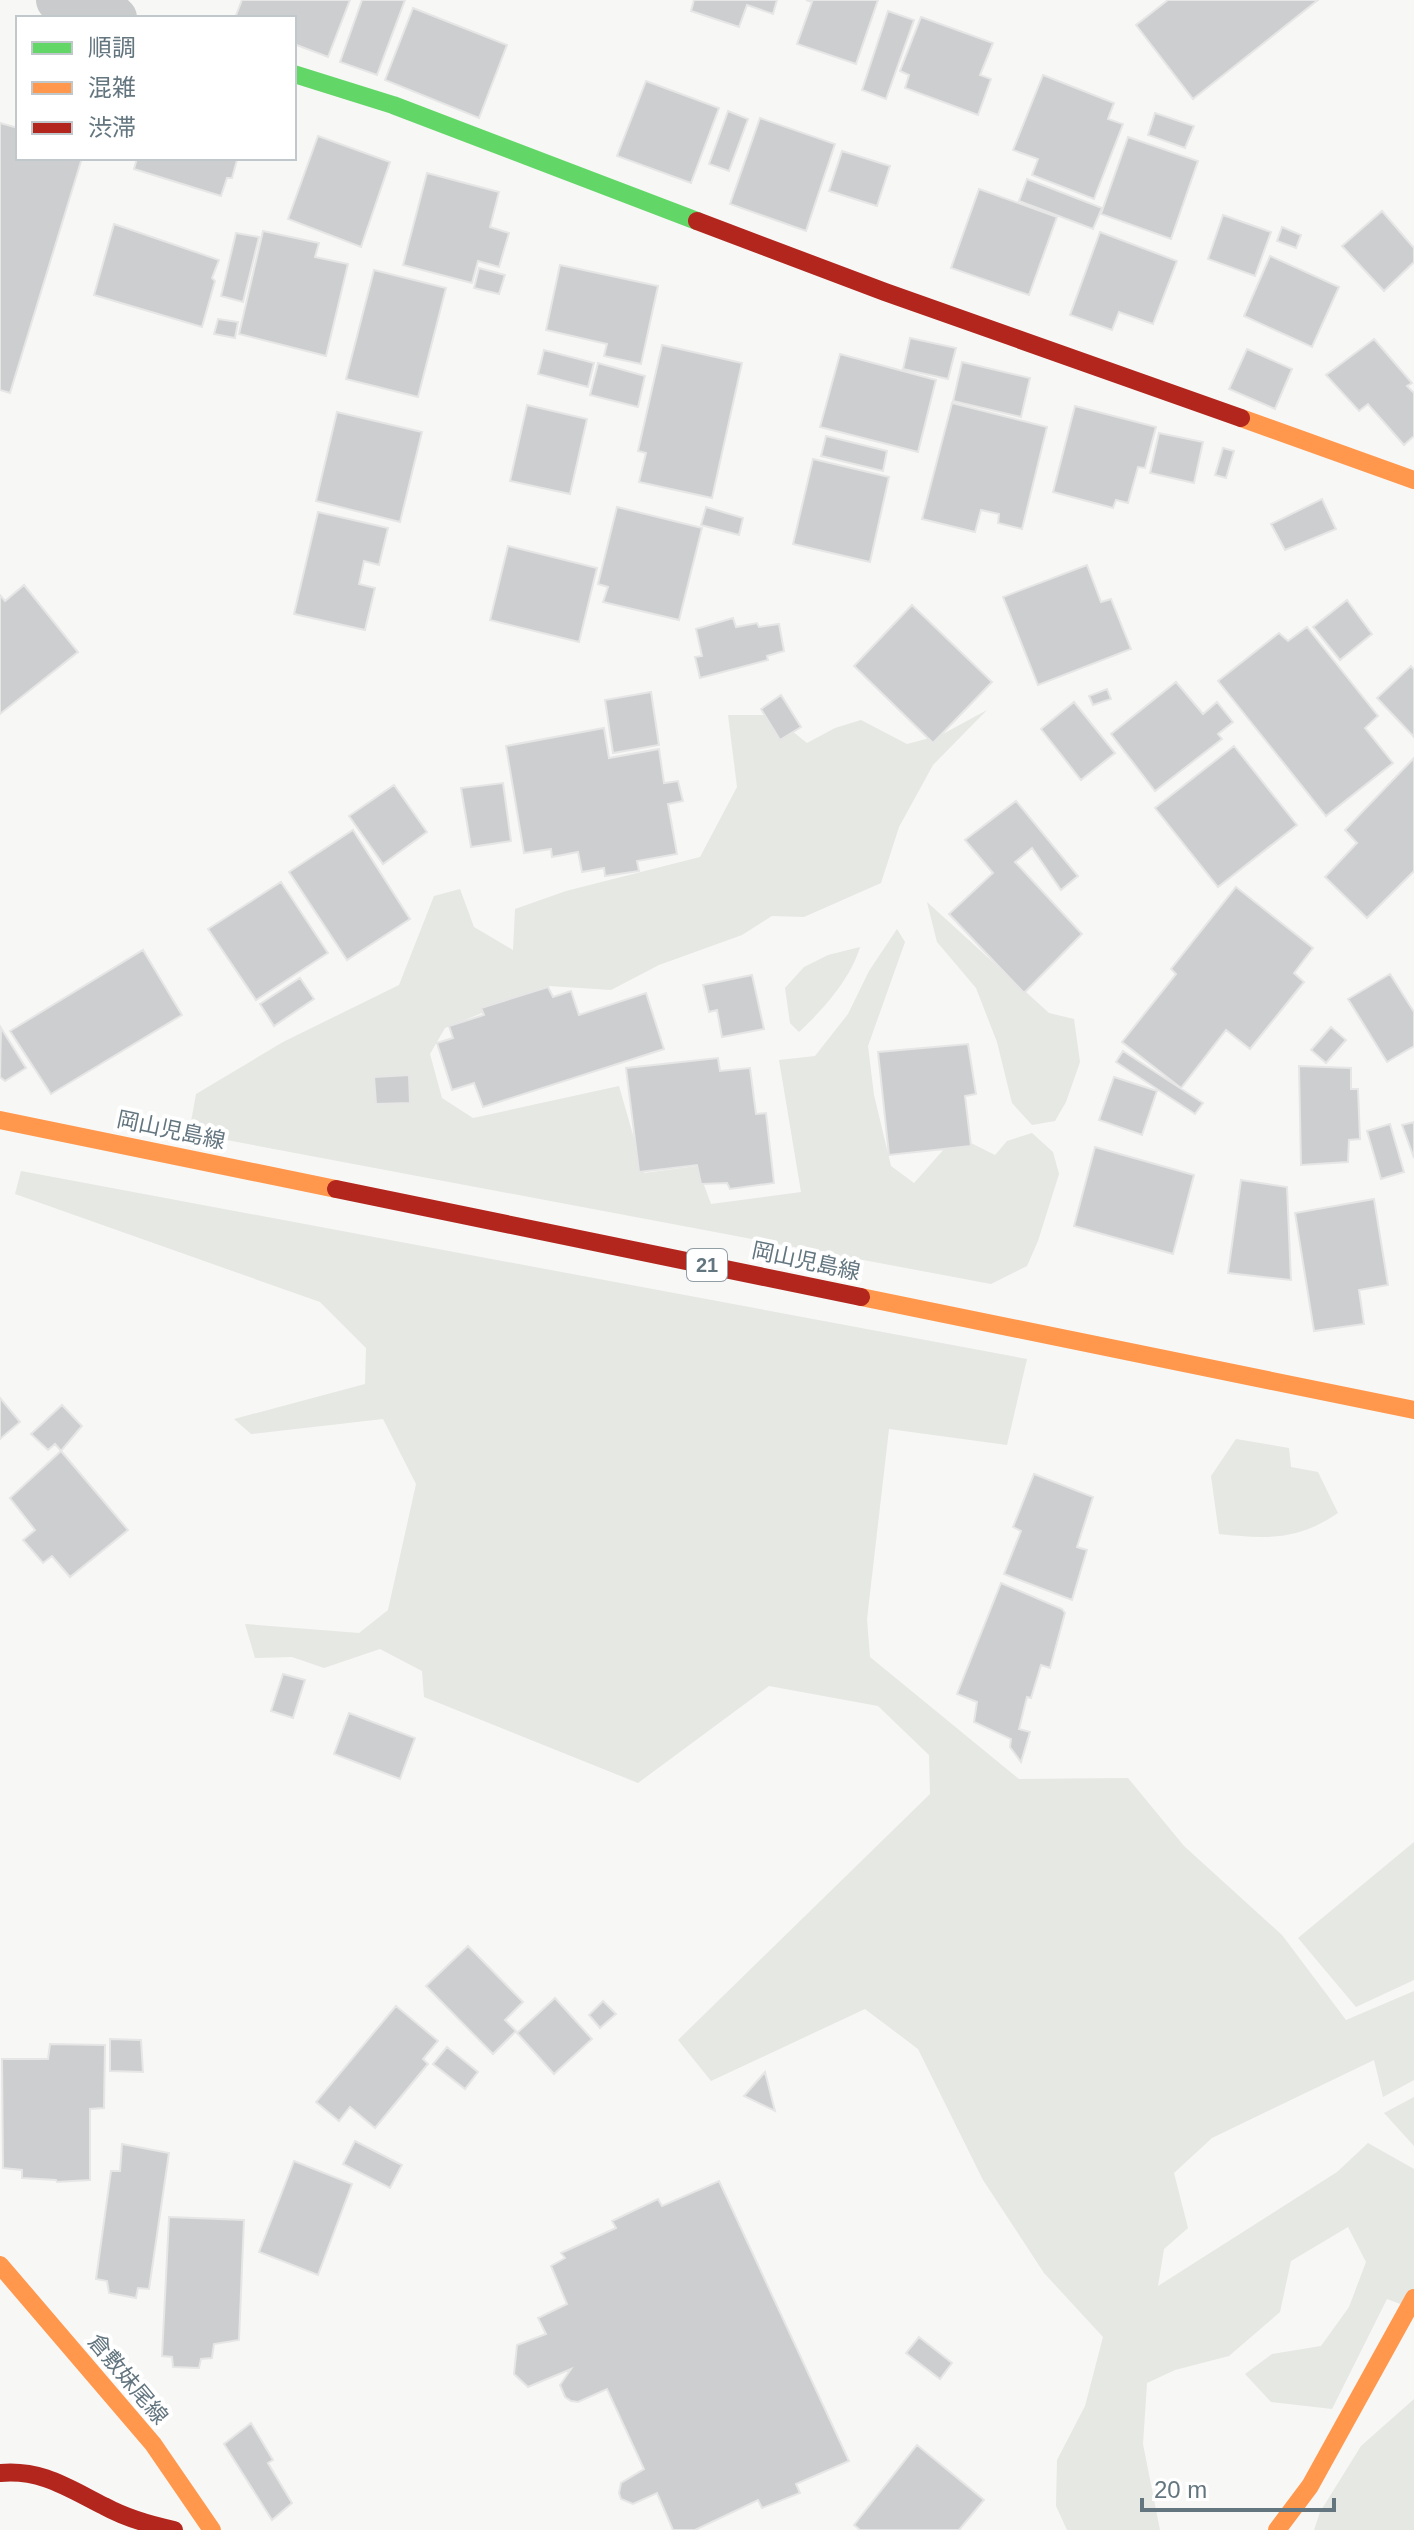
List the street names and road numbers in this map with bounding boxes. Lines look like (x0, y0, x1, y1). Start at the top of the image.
street label: 岡山児島線 (115, 1106, 227, 1154)
street label: 岡山児島線 (750, 1237, 862, 1285)
road number: 21 (687, 1249, 727, 1281)
street label: 倉敷妹尾線 (83, 2329, 173, 2429)

